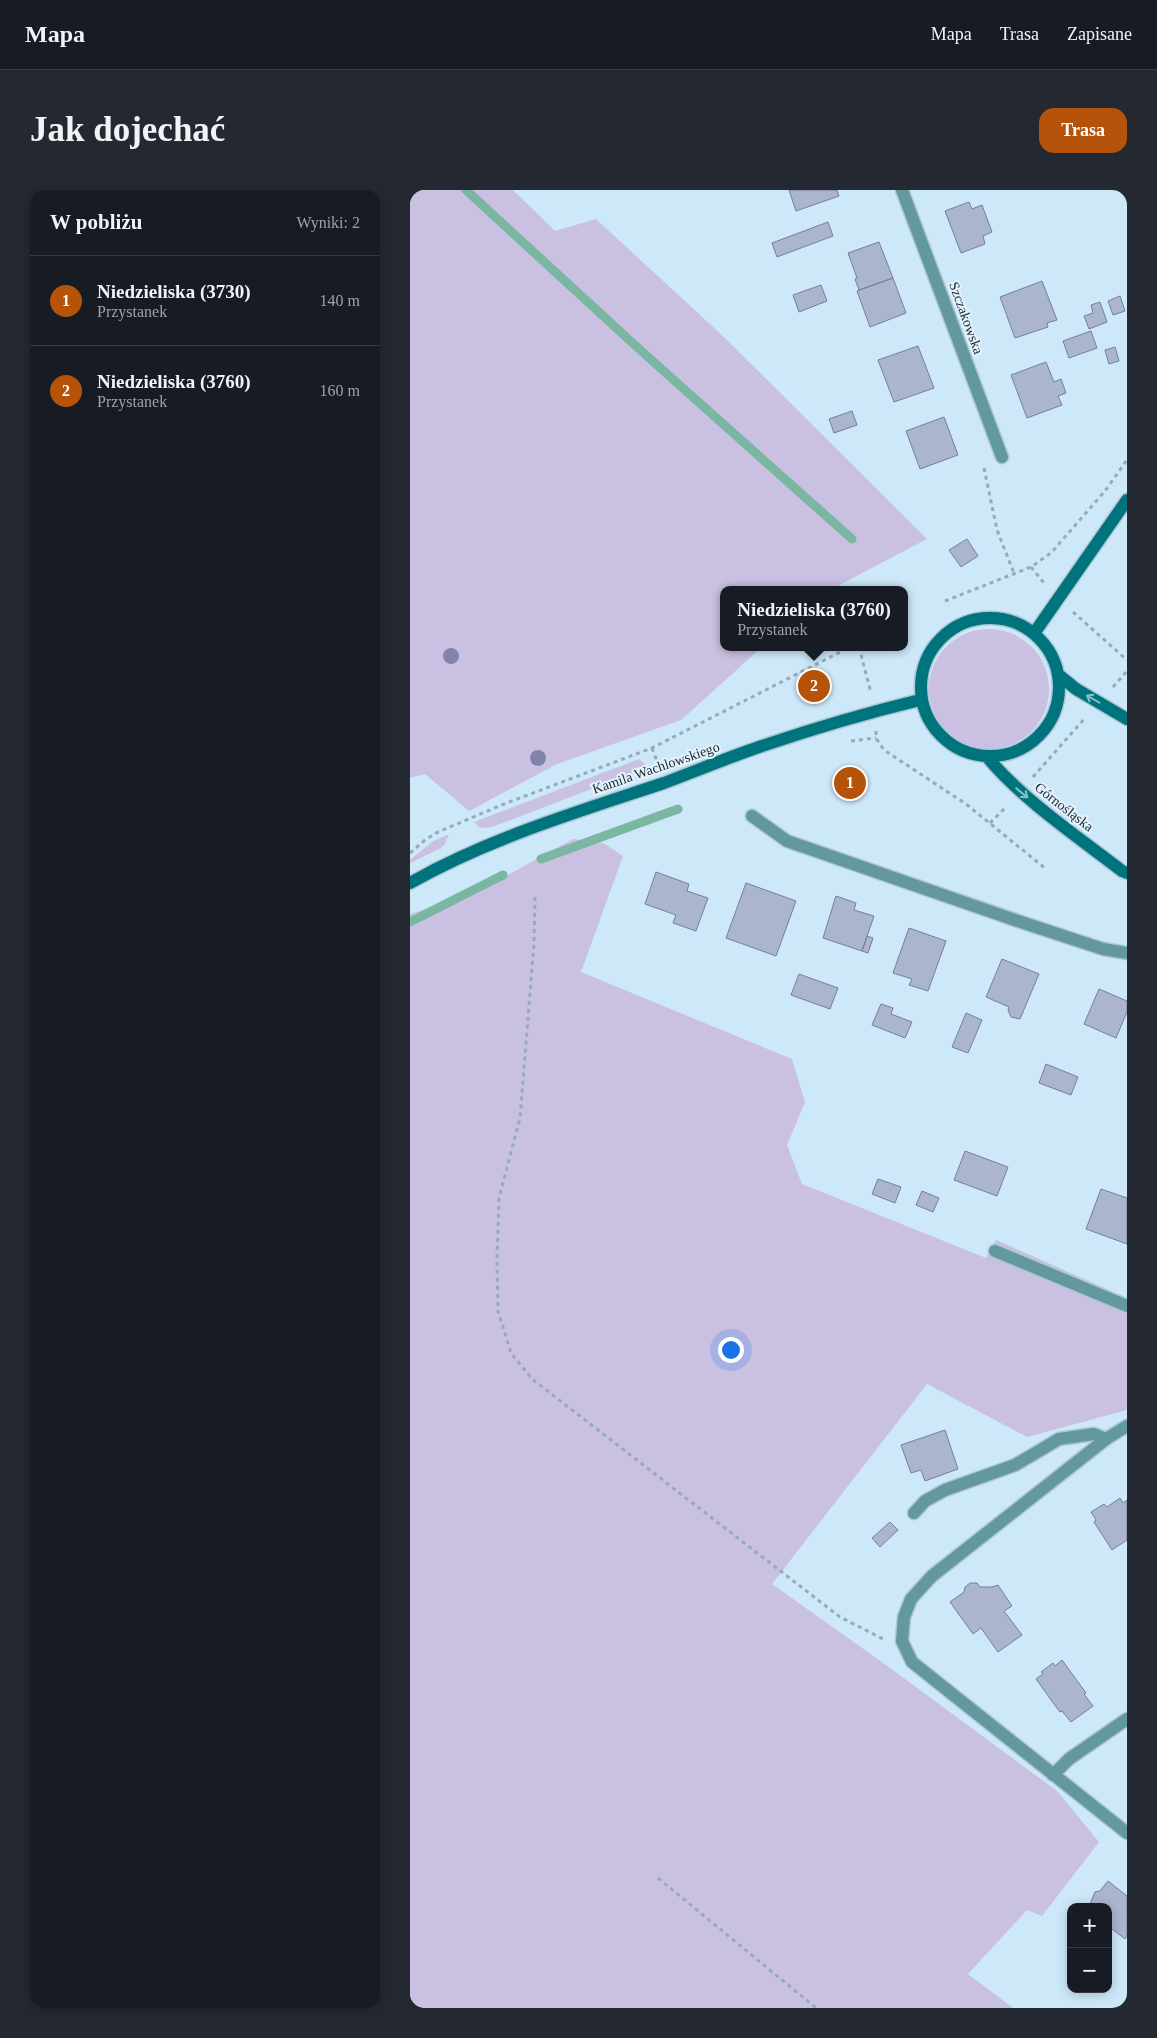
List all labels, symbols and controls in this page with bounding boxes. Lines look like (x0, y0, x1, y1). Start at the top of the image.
text: Mapa (25, 21, 85, 47)
text: Mapa (931, 24, 972, 44)
text: Trasa (1000, 24, 1039, 44)
text: Zapisane (1067, 24, 1132, 44)
button: Trasa (1039, 108, 1127, 153)
text: Jak dojechać (30, 110, 225, 149)
text: W pobliżu (50, 210, 142, 234)
text: Wyniki: 2 (297, 214, 360, 231)
street label: Szczakowska (946, 280, 986, 357)
text: Niedzieliska (3730) (97, 281, 251, 302)
text: 1 (62, 292, 70, 309)
text: 140 m (320, 292, 360, 309)
text: Przystanek (97, 303, 167, 320)
text: Niedzieliska (3760) (97, 371, 251, 392)
text: 2 (62, 382, 70, 399)
text: 160 m (320, 382, 360, 399)
text: Przystanek (97, 393, 167, 410)
popup (720, 586, 908, 651)
text: Niedzieliska (3760) (737, 599, 891, 620)
text: Przystanek (737, 621, 807, 638)
pin: 2 (798, 667, 830, 705)
one-way arrow (1086, 693, 1100, 703)
street label: Kamila Wachlowskiego (590, 739, 722, 797)
pin: 1 (834, 764, 866, 802)
street label: Górnośląska (1032, 780, 1097, 835)
one-way arrow (1016, 787, 1029, 798)
your location (718, 1337, 744, 1363)
map controls (1067, 1903, 1112, 1993)
button: + (1067, 1903, 1112, 1948)
button: − (1067, 1948, 1112, 1993)

